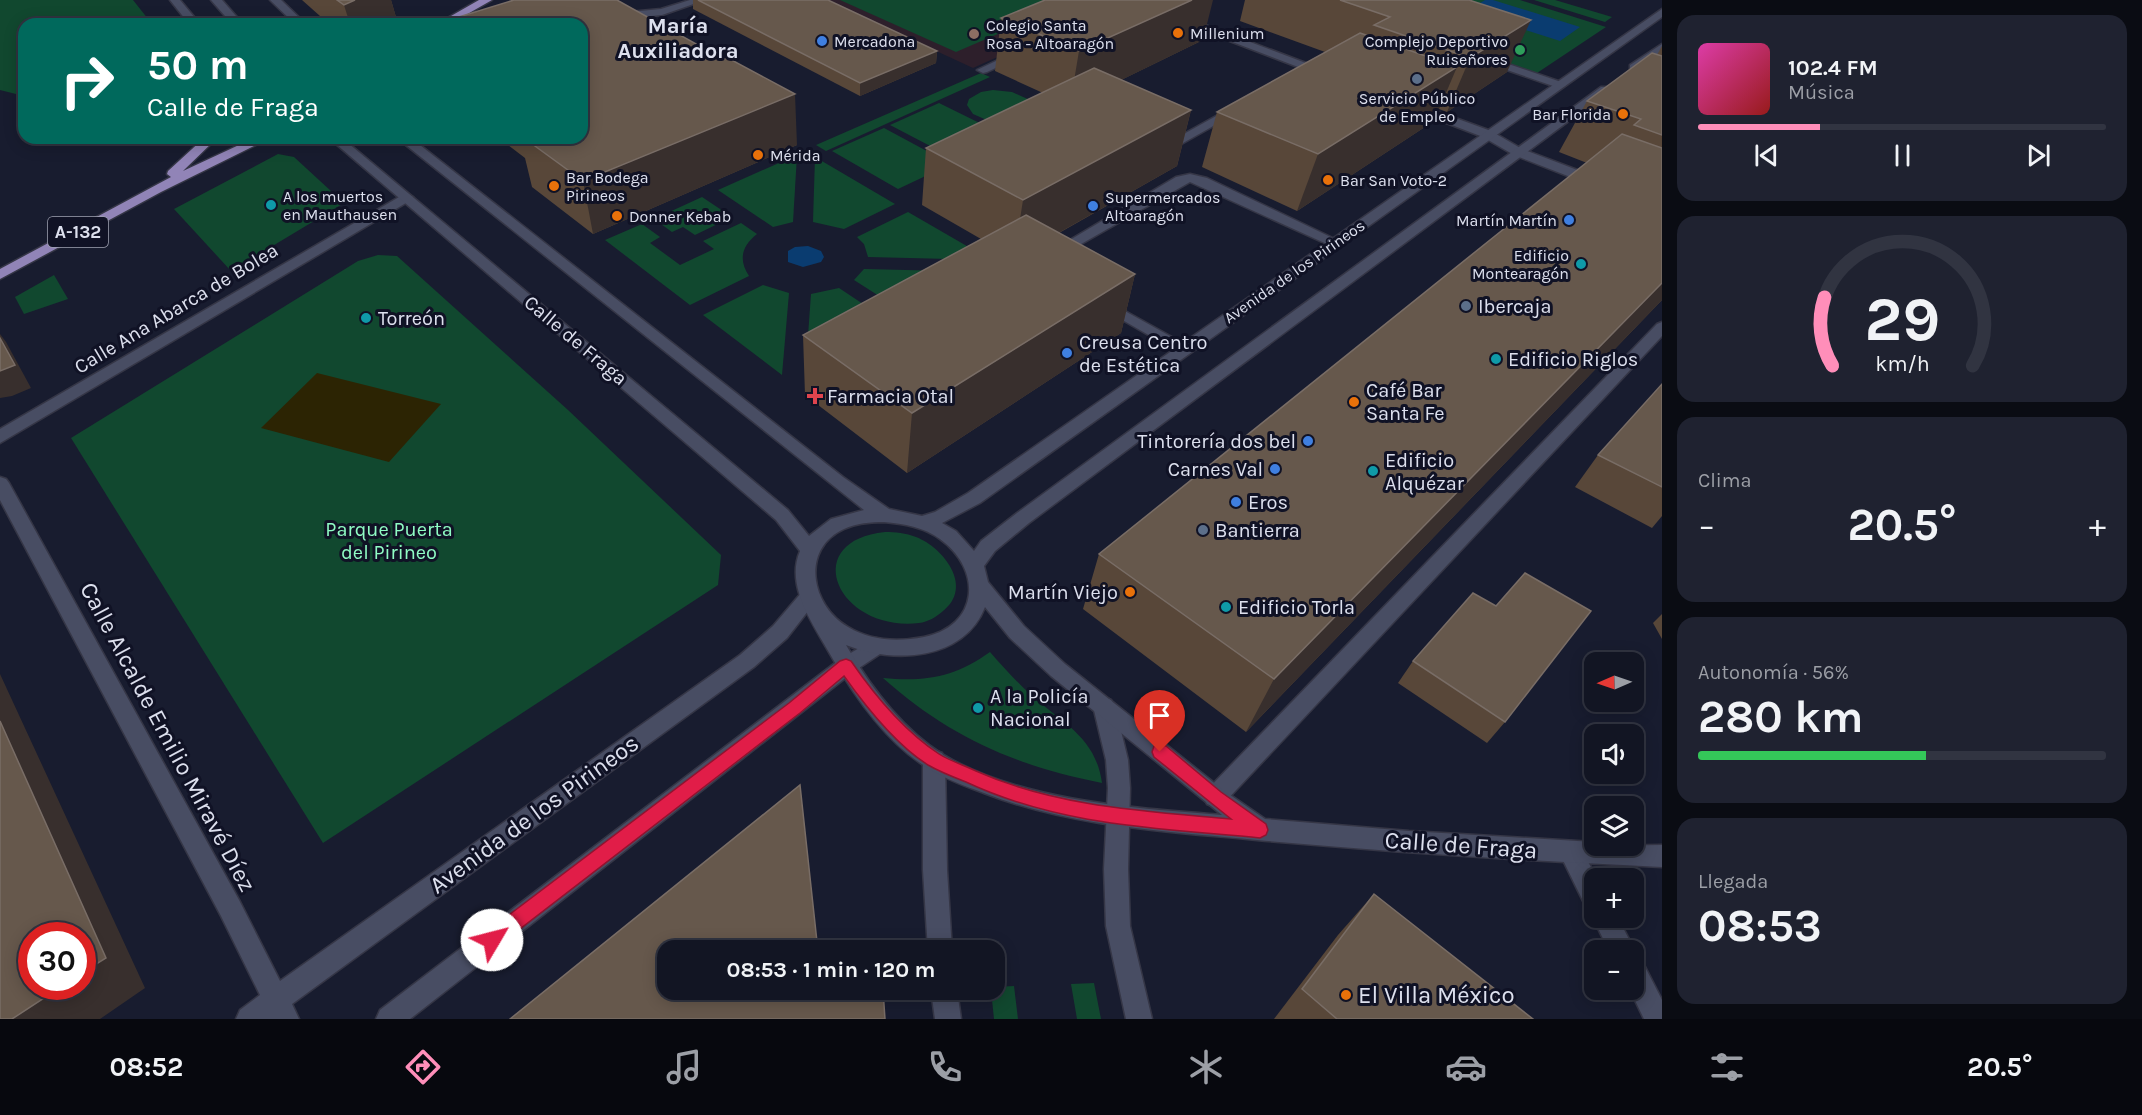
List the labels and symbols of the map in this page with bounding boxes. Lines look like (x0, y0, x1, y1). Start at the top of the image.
district label: María Auxiliadora (617, 13, 739, 64)
place label: Colegio Santa Rosa - Altoaragón (986, 16, 1114, 53)
place label: Millenium (1190, 24, 1265, 43)
marker: Millenium (1171, 26, 1185, 40)
marker: Colegio Santa Rosa - Altoaragón (967, 27, 981, 41)
place label: Mercadona (834, 32, 915, 51)
place label: Complejo Deportivo Ruiseñores (1365, 32, 1508, 69)
marker: Mercadona (815, 34, 829, 48)
marker: Complejo Deportivo Ruiseñores (1513, 43, 1527, 57)
marker: Servicio Público de Empleo (1410, 72, 1424, 86)
place label: Servicio Público de Empleo (1359, 89, 1475, 126)
place label: Bar Florida (1532, 105, 1611, 124)
marker: Bar Florida (1616, 107, 1630, 121)
place label: Mérida (770, 146, 821, 165)
marker: Mérida (751, 148, 765, 162)
place label: Bar Bodega Pirineos (566, 168, 649, 205)
place label: Bar San Voto-2 (1340, 171, 1447, 190)
marker: Bar San Voto-2 (1321, 173, 1335, 187)
marker: Bar Bodega Pirineos (547, 179, 561, 193)
place label: A los muertos en Mauthausen (283, 187, 397, 224)
place label: Supermercados Altoaragón (1105, 188, 1220, 225)
marker: A los muertos en Mauthausen (264, 198, 278, 212)
marker: Supermercados Altoaragón (1086, 199, 1100, 213)
place label: Donner Kebab (629, 207, 731, 226)
marker: Donner Kebab (610, 209, 624, 223)
place label: Martín Martín (1456, 211, 1557, 230)
marker: Martín Martín (1562, 213, 1576, 227)
street label: Avenida de los Pirineos (1220, 216, 1368, 327)
road number: A-132 (48, 217, 108, 247)
street label: Calle Ana Abarca de Bolea (70, 238, 282, 378)
place label: Edificio Montearagón (1472, 246, 1569, 283)
marker: Edificio Montearagón (1574, 257, 1588, 271)
street label: Calle de Fraga (519, 291, 632, 390)
place label: Ibercaja (1478, 295, 1552, 318)
marker: Ibercaja (1459, 299, 1473, 313)
place label: Torreón (378, 307, 445, 330)
marker: Torreón (359, 311, 373, 325)
place label: Creusa Centro de Estética (1079, 331, 1207, 377)
marker: Creusa Centro de Estética (1060, 346, 1074, 360)
place label: Edificio Riglos (1508, 348, 1638, 371)
marker: Edificio Riglos (1489, 352, 1503, 366)
place label: Café Bar Santa Fe (1366, 379, 1445, 425)
place label: Farmacia Otal (827, 385, 954, 408)
marker: Farmacia Otal (808, 389, 822, 403)
marker: Café Bar Santa Fe (1347, 395, 1361, 409)
place label: Tintorería dos bel (1137, 430, 1296, 453)
marker: Tintorería dos bel (1301, 434, 1315, 448)
place label: Edificio Alquézar (1385, 449, 1465, 495)
place label: Carnes Val (1168, 458, 1263, 481)
marker: Carnes Val (1268, 462, 1282, 476)
marker: Edificio Alquézar (1366, 464, 1380, 478)
place label: Eros (1248, 491, 1288, 514)
marker: Eros (1229, 495, 1243, 509)
park label: Parque Puerta del Pirineo (325, 518, 453, 564)
place label: Bantierra (1215, 519, 1300, 542)
marker: Bantierra (1196, 523, 1210, 537)
street label: Calle Alcalde Emilio Miravé Díez (74, 577, 262, 897)
place label: Martín Viejo (1008, 581, 1118, 604)
marker: Martín Viejo (1123, 585, 1137, 599)
place label: Edificio Torla (1238, 596, 1355, 619)
marker: Edificio Torla (1219, 600, 1233, 614)
north arrow (1584, 652, 1644, 712)
place label: A la Policía Nacional (990, 685, 1088, 731)
pin (1134, 690, 1185, 752)
marker: A la Policía Nacional (971, 701, 985, 715)
street label: Avenida de los Pirineos (424, 729, 644, 899)
street label: Calle de Fraga (1384, 826, 1538, 864)
position arrow (460, 908, 524, 972)
speed limit sign: 30 (18, 922, 96, 1000)
place label: El Villa México (1358, 981, 1515, 1009)
marker: El Villa México (1339, 988, 1353, 1002)

